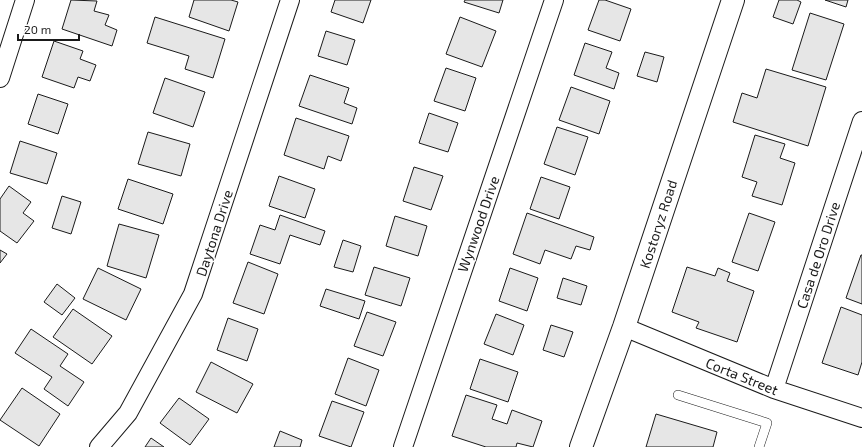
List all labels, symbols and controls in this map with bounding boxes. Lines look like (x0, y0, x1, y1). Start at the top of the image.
scale bar (18, 16, 79, 42)
text: 20 m (24, 22, 51, 36)
street label: Wynwood Drive (454, 174, 502, 274)
street label: Kostoryz Road (636, 178, 680, 270)
street label: Daytona Drive (192, 188, 236, 278)
street label: Casa de Oro Drive (793, 199, 843, 311)
street label: Corta Street (703, 354, 781, 398)

